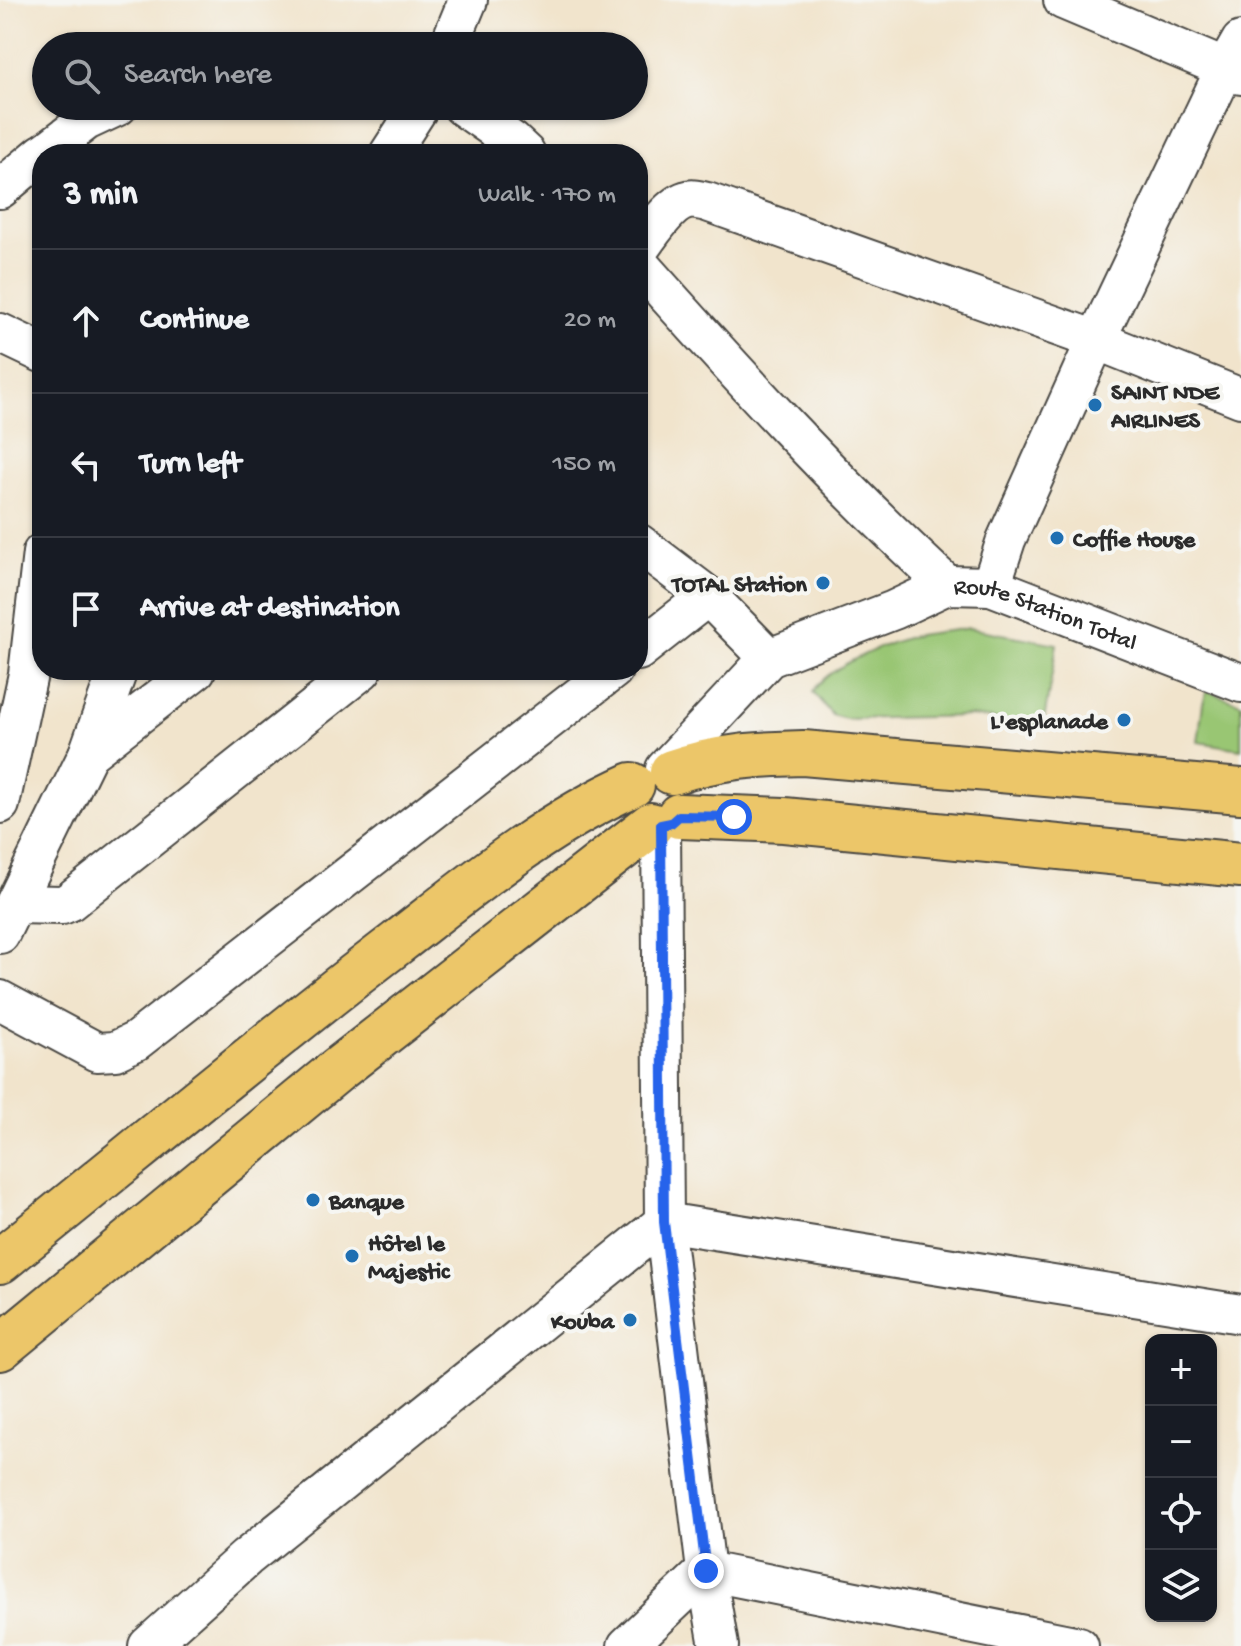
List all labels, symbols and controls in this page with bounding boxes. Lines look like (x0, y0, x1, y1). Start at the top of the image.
search box (32, 32, 648, 120)
icon: search (60, 54, 104, 98)
text: Search here (124, 59, 272, 94)
text: 3 min (64, 176, 137, 216)
text: Walk · 170 m (478, 181, 616, 212)
icon: ahead (64, 299, 108, 343)
text: Continue (140, 304, 249, 339)
text: 20 m (564, 306, 616, 337)
place label: SAINT NDE AIRLINES (1110, 380, 1221, 437)
marker: SAINT NDE AIRLINES (1086, 396, 1104, 414)
icon: left (64, 443, 108, 487)
text: Turn left (140, 448, 241, 483)
text: 150 m (552, 450, 616, 481)
place label: Coffie House (1073, 527, 1197, 556)
marker: Coffie House (1048, 529, 1066, 547)
place label: TOTAL Station (670, 572, 808, 601)
marker: TOTAL Station (814, 574, 832, 592)
street label: Route Station Total (953, 574, 1140, 659)
icon: arrive (64, 587, 108, 631)
text: Arrive at destination (140, 592, 400, 627)
place label: L'esplanade (990, 709, 1110, 738)
marker: L'esplanade (1115, 711, 1133, 729)
route start (716, 799, 752, 835)
place label: Banque (328, 1189, 406, 1218)
marker: Banque (304, 1191, 322, 1209)
place label: Hôtel le Majestic (368, 1231, 451, 1288)
marker: Hôtel le Majestic (343, 1247, 361, 1265)
place label: Kouba (550, 1309, 616, 1338)
marker: Kouba (621, 1311, 639, 1329)
map controls (1145, 1334, 1217, 1622)
button: + (1145, 1334, 1217, 1406)
button: − (1145, 1406, 1217, 1478)
button: locate (1145, 1478, 1217, 1550)
button: layers (1145, 1550, 1217, 1622)
route end (688, 1553, 724, 1589)

